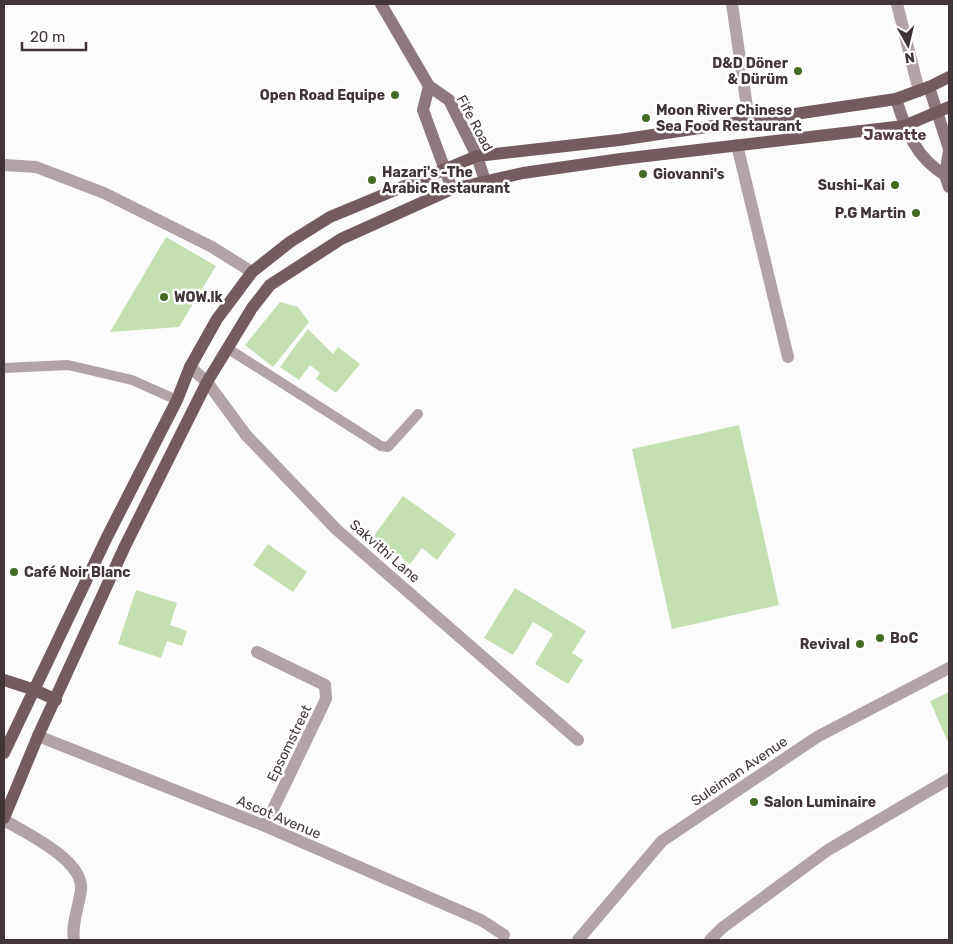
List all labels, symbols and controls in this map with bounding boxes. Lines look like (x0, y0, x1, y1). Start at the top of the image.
scale bar (22, 20, 86, 52)
north arrow (883, 20, 933, 70)
text: 20 m (30, 28, 65, 46)
text: N (904, 48, 916, 66)
place label: D&D Döner & Dürüm (712, 55, 789, 88)
marker: D&D Döner & Dürüm (792, 65, 804, 77)
place label: Open Road Equipe (260, 87, 385, 104)
marker: Open Road Equipe (389, 89, 401, 101)
street label: Fife Road (453, 92, 496, 154)
place label: Moon River Chinese Sea Food Restaurant (656, 102, 802, 135)
marker: Moon River Chinese Sea Food Restaurant (640, 112, 652, 124)
district label: Jawatte (864, 126, 926, 144)
place label: Hazari's -The Arabic Restaurant (382, 164, 510, 197)
place label: Giovanni's (653, 166, 725, 183)
marker: Giovanni's (637, 168, 649, 180)
marker: Hazari's -The Arabic Restaurant (366, 174, 378, 186)
place label: Sushi-Kai (818, 177, 885, 194)
marker: Sushi-Kai (889, 179, 901, 191)
place label: P.G Martin (835, 205, 906, 222)
marker: P.G Martin (910, 207, 922, 219)
place label: WOW.lk (174, 289, 224, 306)
marker: WOW.lk (158, 291, 170, 303)
street label: Sakvithi Lane (346, 516, 423, 587)
place label: Café Noir Blanc (24, 564, 131, 581)
marker: Café Noir Blanc (8, 566, 20, 578)
place label: BoC (890, 630, 918, 647)
marker: BoC (874, 632, 886, 644)
place label: Revival (800, 636, 850, 653)
marker: Revival (854, 638, 866, 650)
street label: Epsomstreet (264, 702, 316, 784)
street label: Suleiman Avenue (688, 733, 791, 810)
street label: Ascot Avenue (234, 792, 324, 843)
place label: Salon Luminaire (764, 794, 876, 811)
marker: Salon Luminaire (748, 796, 760, 808)

